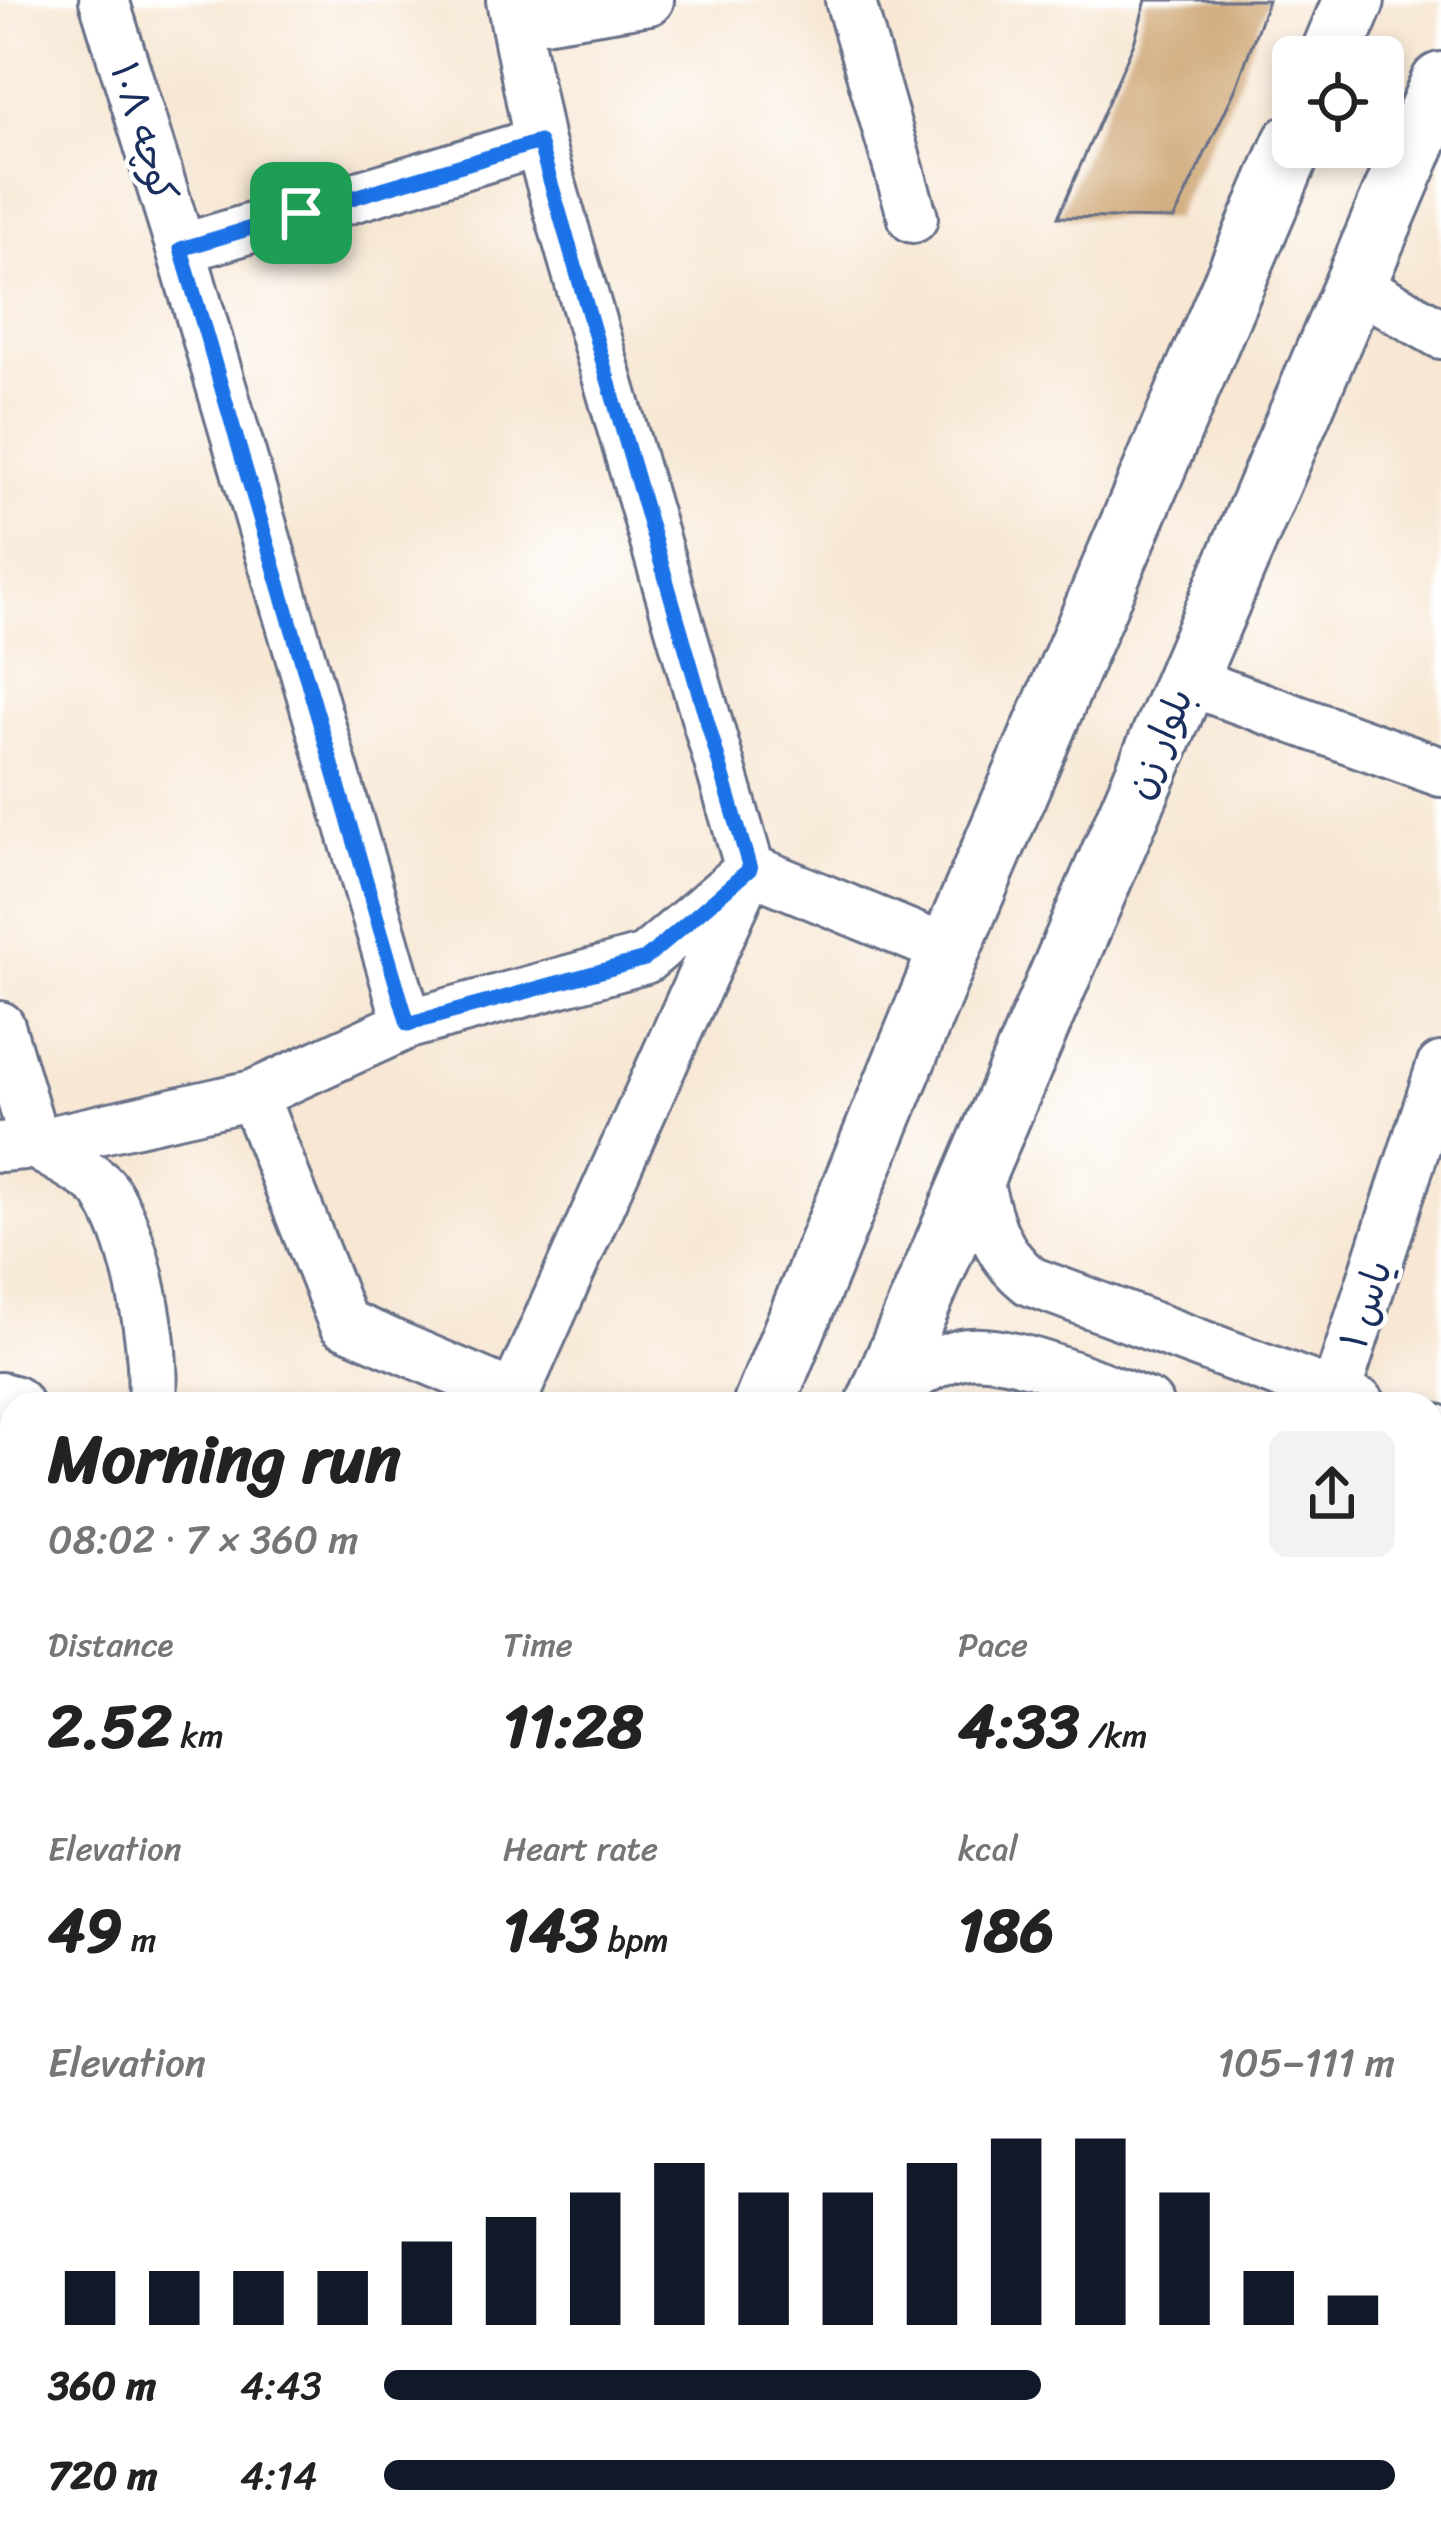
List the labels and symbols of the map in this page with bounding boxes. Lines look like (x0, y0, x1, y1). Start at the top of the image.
street label: کوچه ۱۰۸ (91, 53, 199, 211)
pin (250, 162, 352, 264)
street label: بلوار زن (1104, 676, 1213, 810)
street label: یاس ۱ (1319, 1251, 1412, 1358)

